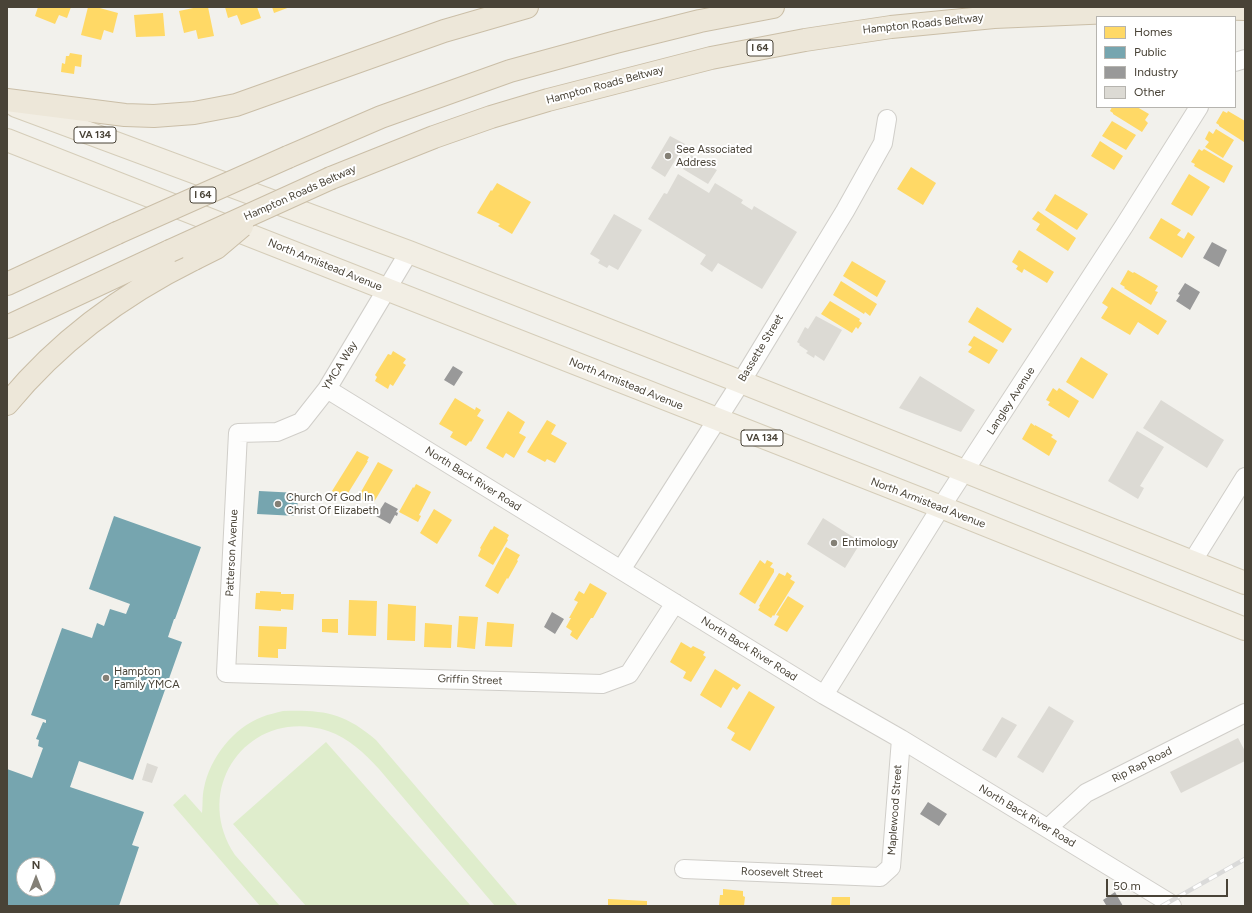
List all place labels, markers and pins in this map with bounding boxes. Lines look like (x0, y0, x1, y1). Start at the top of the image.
place label: See Associated Address (676, 143, 752, 169)
marker: See Associated Address (663, 151, 673, 161)
place label: Church Of God In Christ Of Elizabeth (286, 491, 379, 517)
marker: Church Of God In Christ Of Elizabeth (273, 499, 283, 509)
place label: Entimology (842, 536, 898, 550)
marker: Entimology (829, 538, 839, 548)
place label: Hampton Family YMCA (114, 665, 180, 691)
marker: Hampton Family YMCA (101, 673, 111, 683)

